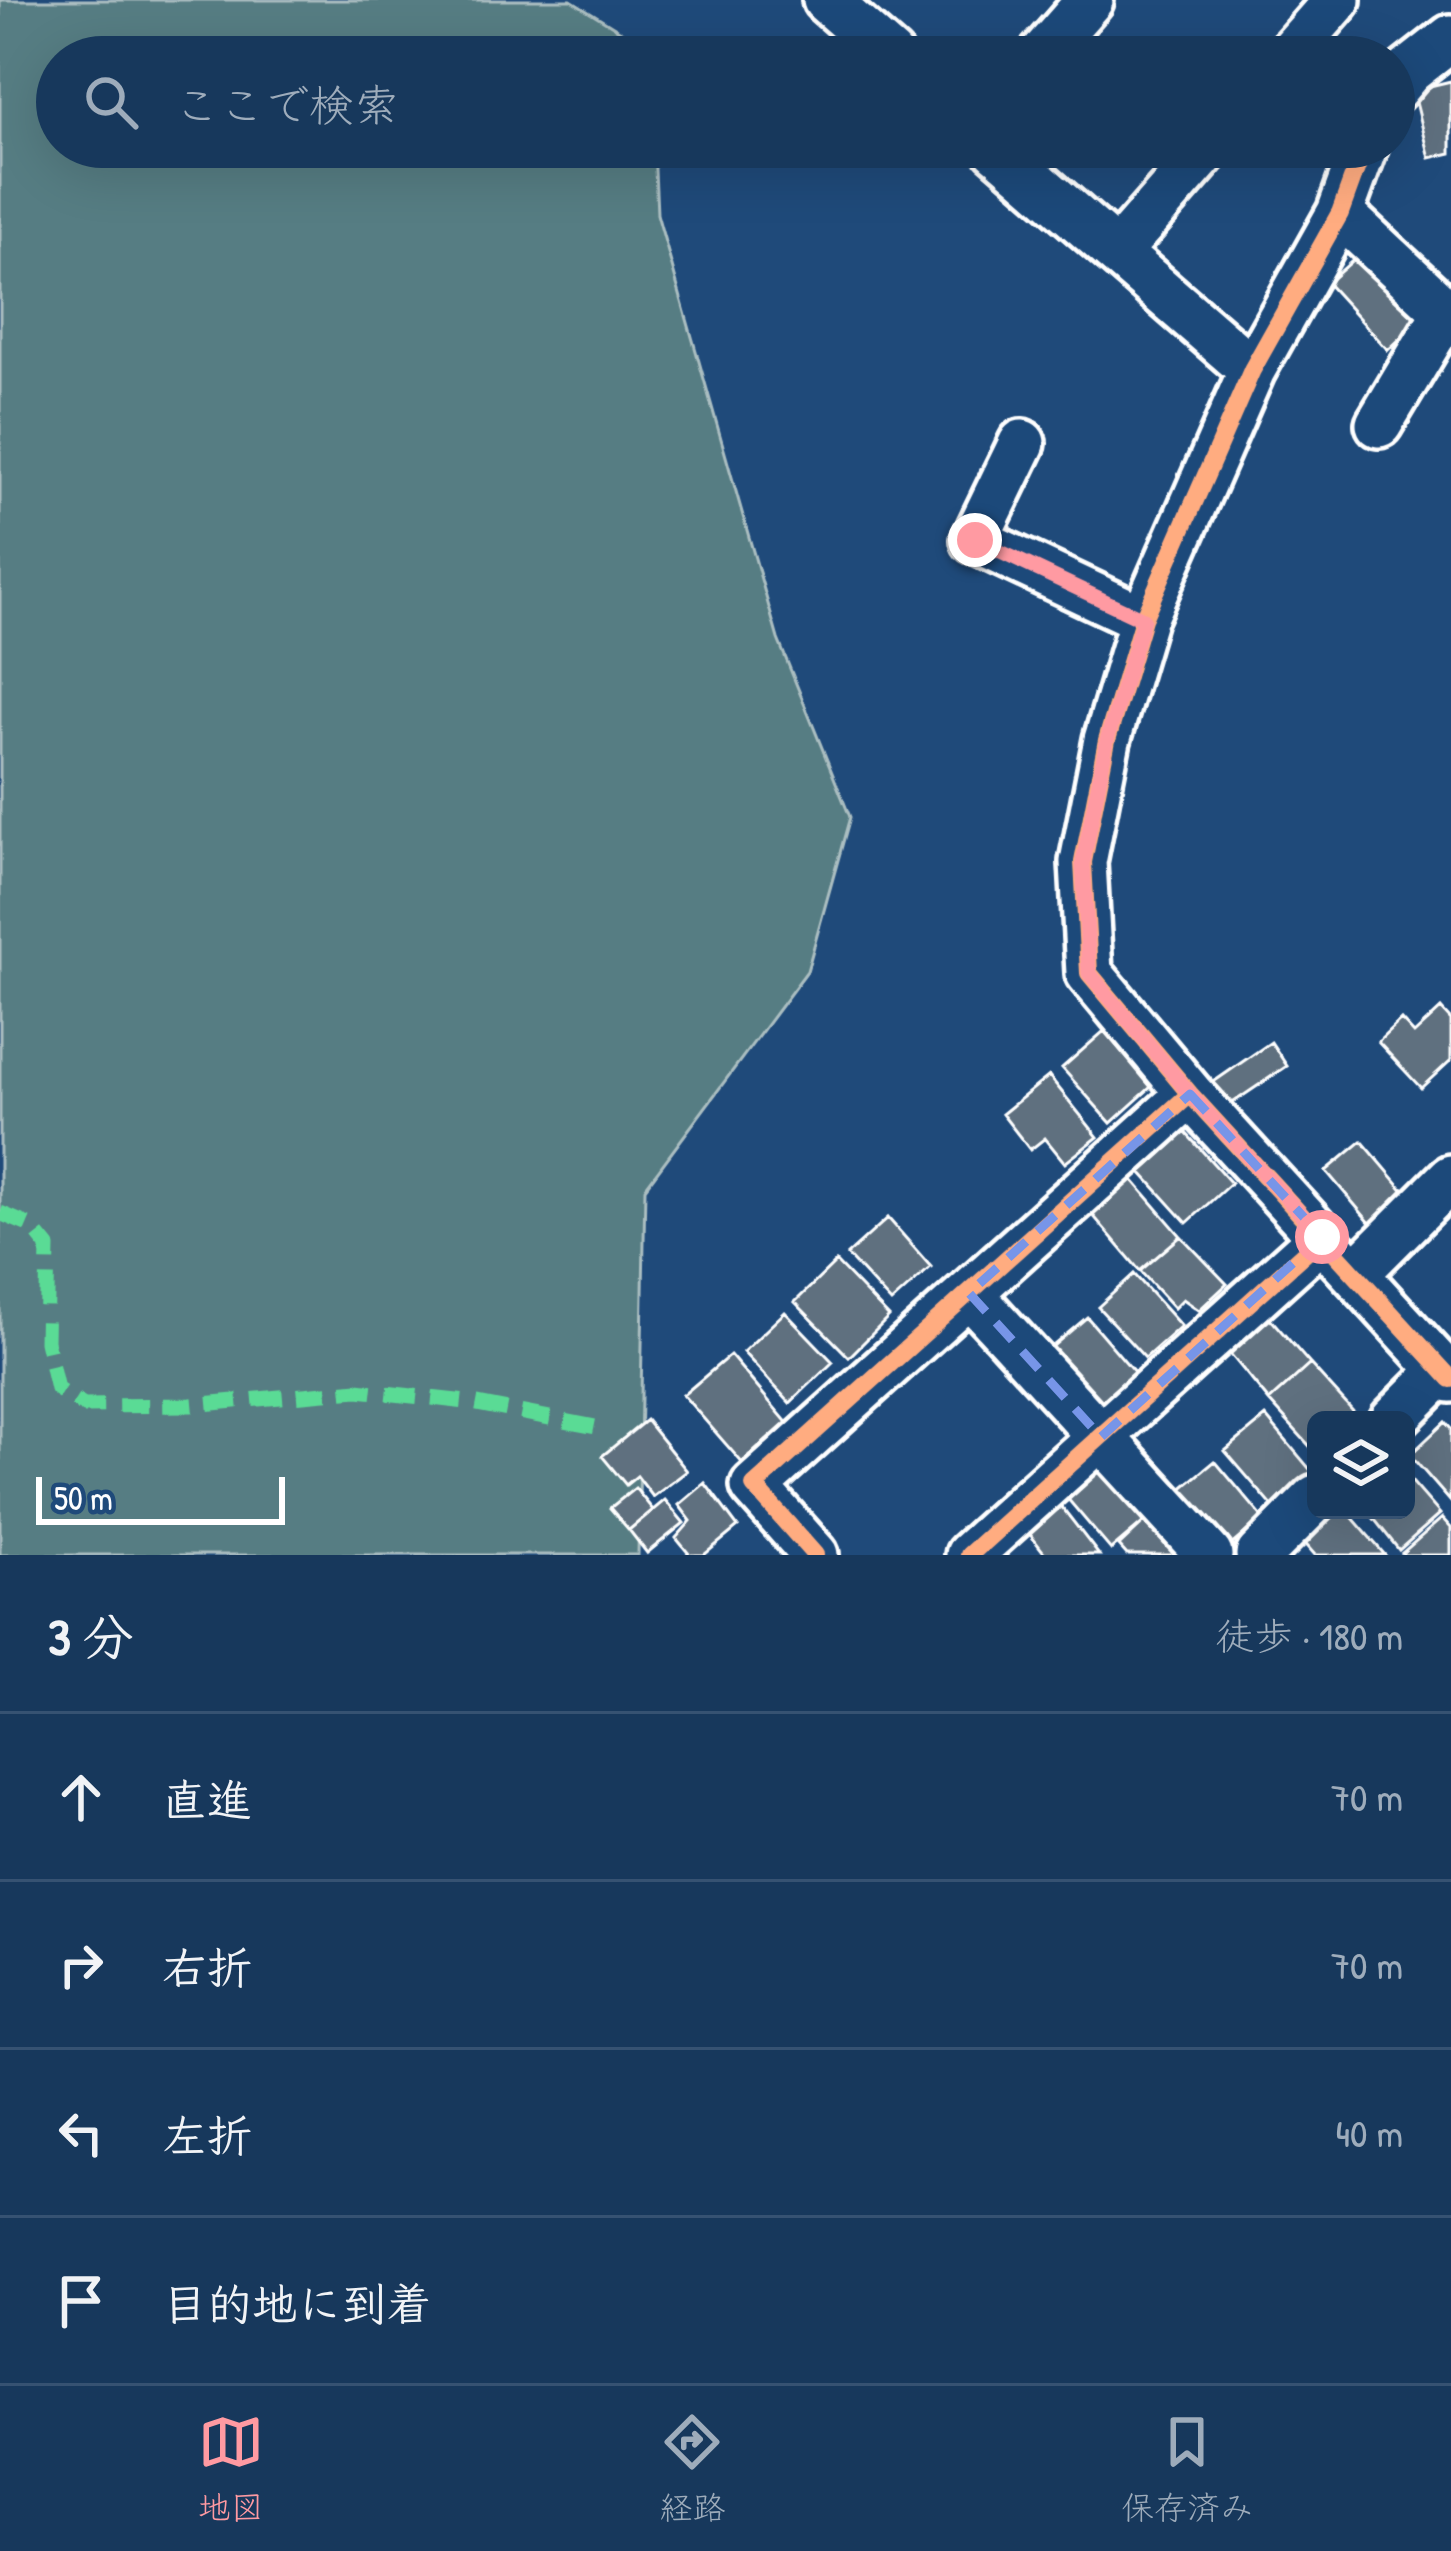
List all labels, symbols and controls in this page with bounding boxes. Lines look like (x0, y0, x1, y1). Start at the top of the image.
search box (36, 36, 1415, 168)
icon: search (78, 69, 144, 135)
text: ここで検索 (174, 74, 399, 135)
route end (948, 513, 1002, 567)
route start (1295, 1210, 1349, 1264)
map controls (1307, 1411, 1415, 1519)
button: layers (1307, 1411, 1415, 1519)
scale bar (36, 1471, 285, 1524)
text: 50 m (54, 1476, 113, 1520)
text: 3 分 (48, 1602, 134, 1671)
text: 徒歩 · 180 m (1215, 1609, 1403, 1662)
icon: ahead (48, 1764, 114, 1830)
text: 直進 (162, 1769, 252, 1830)
text: 70 m (1331, 1770, 1403, 1823)
icon: right (48, 1932, 114, 1998)
text: 右折 (162, 1937, 252, 1998)
text: 70 m (1331, 1938, 1403, 1991)
icon: left (48, 2100, 114, 2166)
text: 左折 (162, 2105, 252, 2166)
text: 40 m (1335, 2106, 1403, 2159)
icon: arrive (48, 2268, 114, 2334)
text: 目的地に到着 (162, 2273, 432, 2334)
tab: 地図 (198, 2409, 264, 2529)
tab: 経路 (659, 2409, 725, 2529)
tab: 保存済み (1121, 2409, 1253, 2529)

